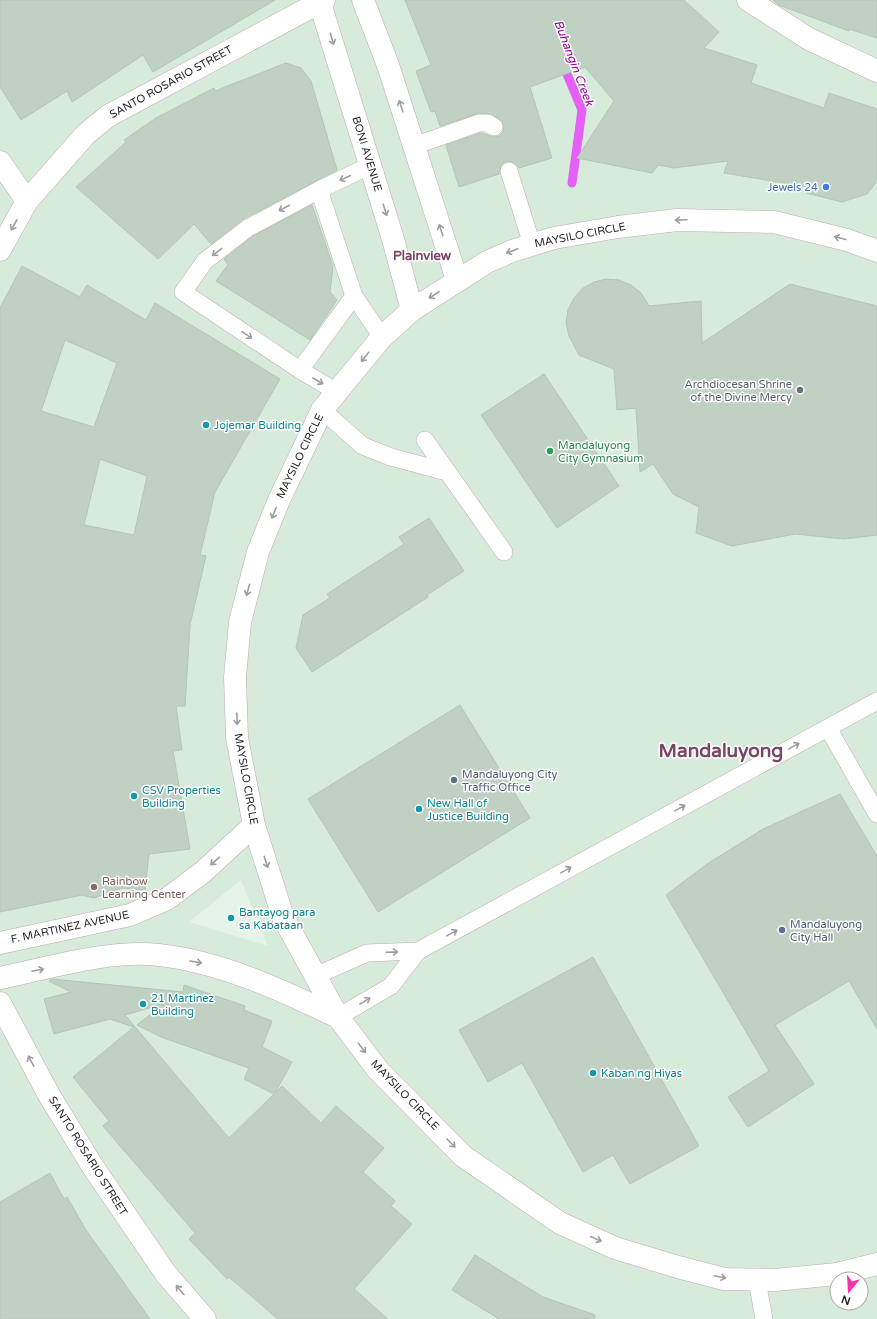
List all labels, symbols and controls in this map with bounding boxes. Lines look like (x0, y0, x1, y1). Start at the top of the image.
water label: Buhangin Creek (551, 18, 597, 109)
one-way arrow (329, 32, 336, 45)
street label: SANTO ROSARIO STREET (107, 43, 235, 121)
one-way arrow (397, 100, 404, 113)
street label: BONI AVENUE (349, 115, 385, 193)
one-way arrow (339, 175, 351, 182)
place label: Jewels 24 (767, 181, 818, 194)
marker: Jewels 24 (821, 182, 831, 192)
one-way arrow (382, 204, 389, 217)
one-way arrow (278, 205, 290, 212)
one-way arrow (675, 216, 688, 224)
one-way arrow (9, 219, 17, 231)
street label: MAYSILO CIRCLE (533, 220, 627, 250)
one-way arrow (437, 223, 444, 236)
one-way arrow (834, 234, 847, 242)
one-way arrow (212, 247, 223, 256)
district label: Plainview (393, 248, 452, 264)
one-way arrow (506, 248, 518, 256)
one-way arrow (429, 291, 440, 299)
one-way arrow (241, 331, 252, 339)
one-way arrow (360, 352, 369, 363)
one-way arrow (312, 378, 324, 386)
place label: Archdiocesan Shrine of the Divine Mercy (685, 378, 792, 404)
marker: Archdiocesan Shrine of the Divine Mercy (795, 385, 805, 395)
street label: MAYSILO CIRCLE (274, 411, 326, 501)
place label: Jojemar Building (214, 419, 301, 432)
marker: Jojemar Building (201, 420, 211, 430)
place label: Mandaluyong City Gymnasium (558, 439, 643, 465)
marker: Mandaluyong City Gymnasium (545, 446, 555, 456)
one-way arrow (269, 506, 277, 518)
one-way arrow (244, 583, 251, 596)
one-way arrow (233, 712, 240, 725)
street label: MAYSILO CIRCLE (232, 732, 260, 826)
district label: Mandaluyong (659, 740, 783, 763)
one-way arrow (788, 741, 800, 749)
place label: Mandaluyong City Traffic Office (462, 768, 558, 794)
marker: Mandaluyong City Traffic Office (449, 775, 459, 785)
place label: CSV Properties Building (142, 784, 221, 810)
marker: CSV Properties Building (129, 791, 139, 801)
place label: New Hall of Justice Building (427, 797, 509, 823)
marker: New Hall of Justice Building (414, 804, 424, 814)
one-way arrow (674, 804, 686, 811)
one-way arrow (263, 856, 270, 869)
one-way arrow (210, 857, 220, 866)
one-way arrow (560, 866, 572, 874)
place label: Rainbow Learning Center (102, 875, 187, 901)
marker: Rainbow Learning Center (89, 882, 99, 892)
place label: Bantayog para sa Kabataan (239, 906, 316, 932)
street label: F. MARTINEZ AVENUE (10, 908, 130, 946)
marker: Bantayog para sa Kabataan (226, 913, 236, 923)
place label: Mandaluyong City Hall (790, 918, 862, 944)
marker: Mandaluyong City Hall (777, 925, 787, 935)
one-way arrow (446, 928, 458, 936)
one-way arrow (385, 948, 398, 956)
one-way arrow (189, 958, 202, 966)
one-way arrow (31, 965, 44, 973)
place label: 21 Martinez Building (151, 992, 215, 1018)
one-way arrow (359, 997, 371, 1005)
marker: 21 Martinez Building (138, 999, 148, 1009)
one-way arrow (358, 1043, 366, 1054)
one-way arrow (27, 1055, 34, 1067)
street label: MAYSILO CIRCLE (368, 1057, 442, 1133)
place label: Kaban ng Hiyas (601, 1067, 682, 1080)
marker: Kaban ng Hiyas (588, 1068, 598, 1078)
street label: SANTO ROSARIO STREET (46, 1094, 130, 1218)
one-way arrow (446, 1138, 456, 1148)
one-way arrow (589, 1236, 601, 1243)
north arrow (829, 1271, 869, 1311)
one-way arrow (713, 1274, 726, 1282)
one-way arrow (175, 1284, 184, 1295)
text: N (840, 1292, 852, 1308)

